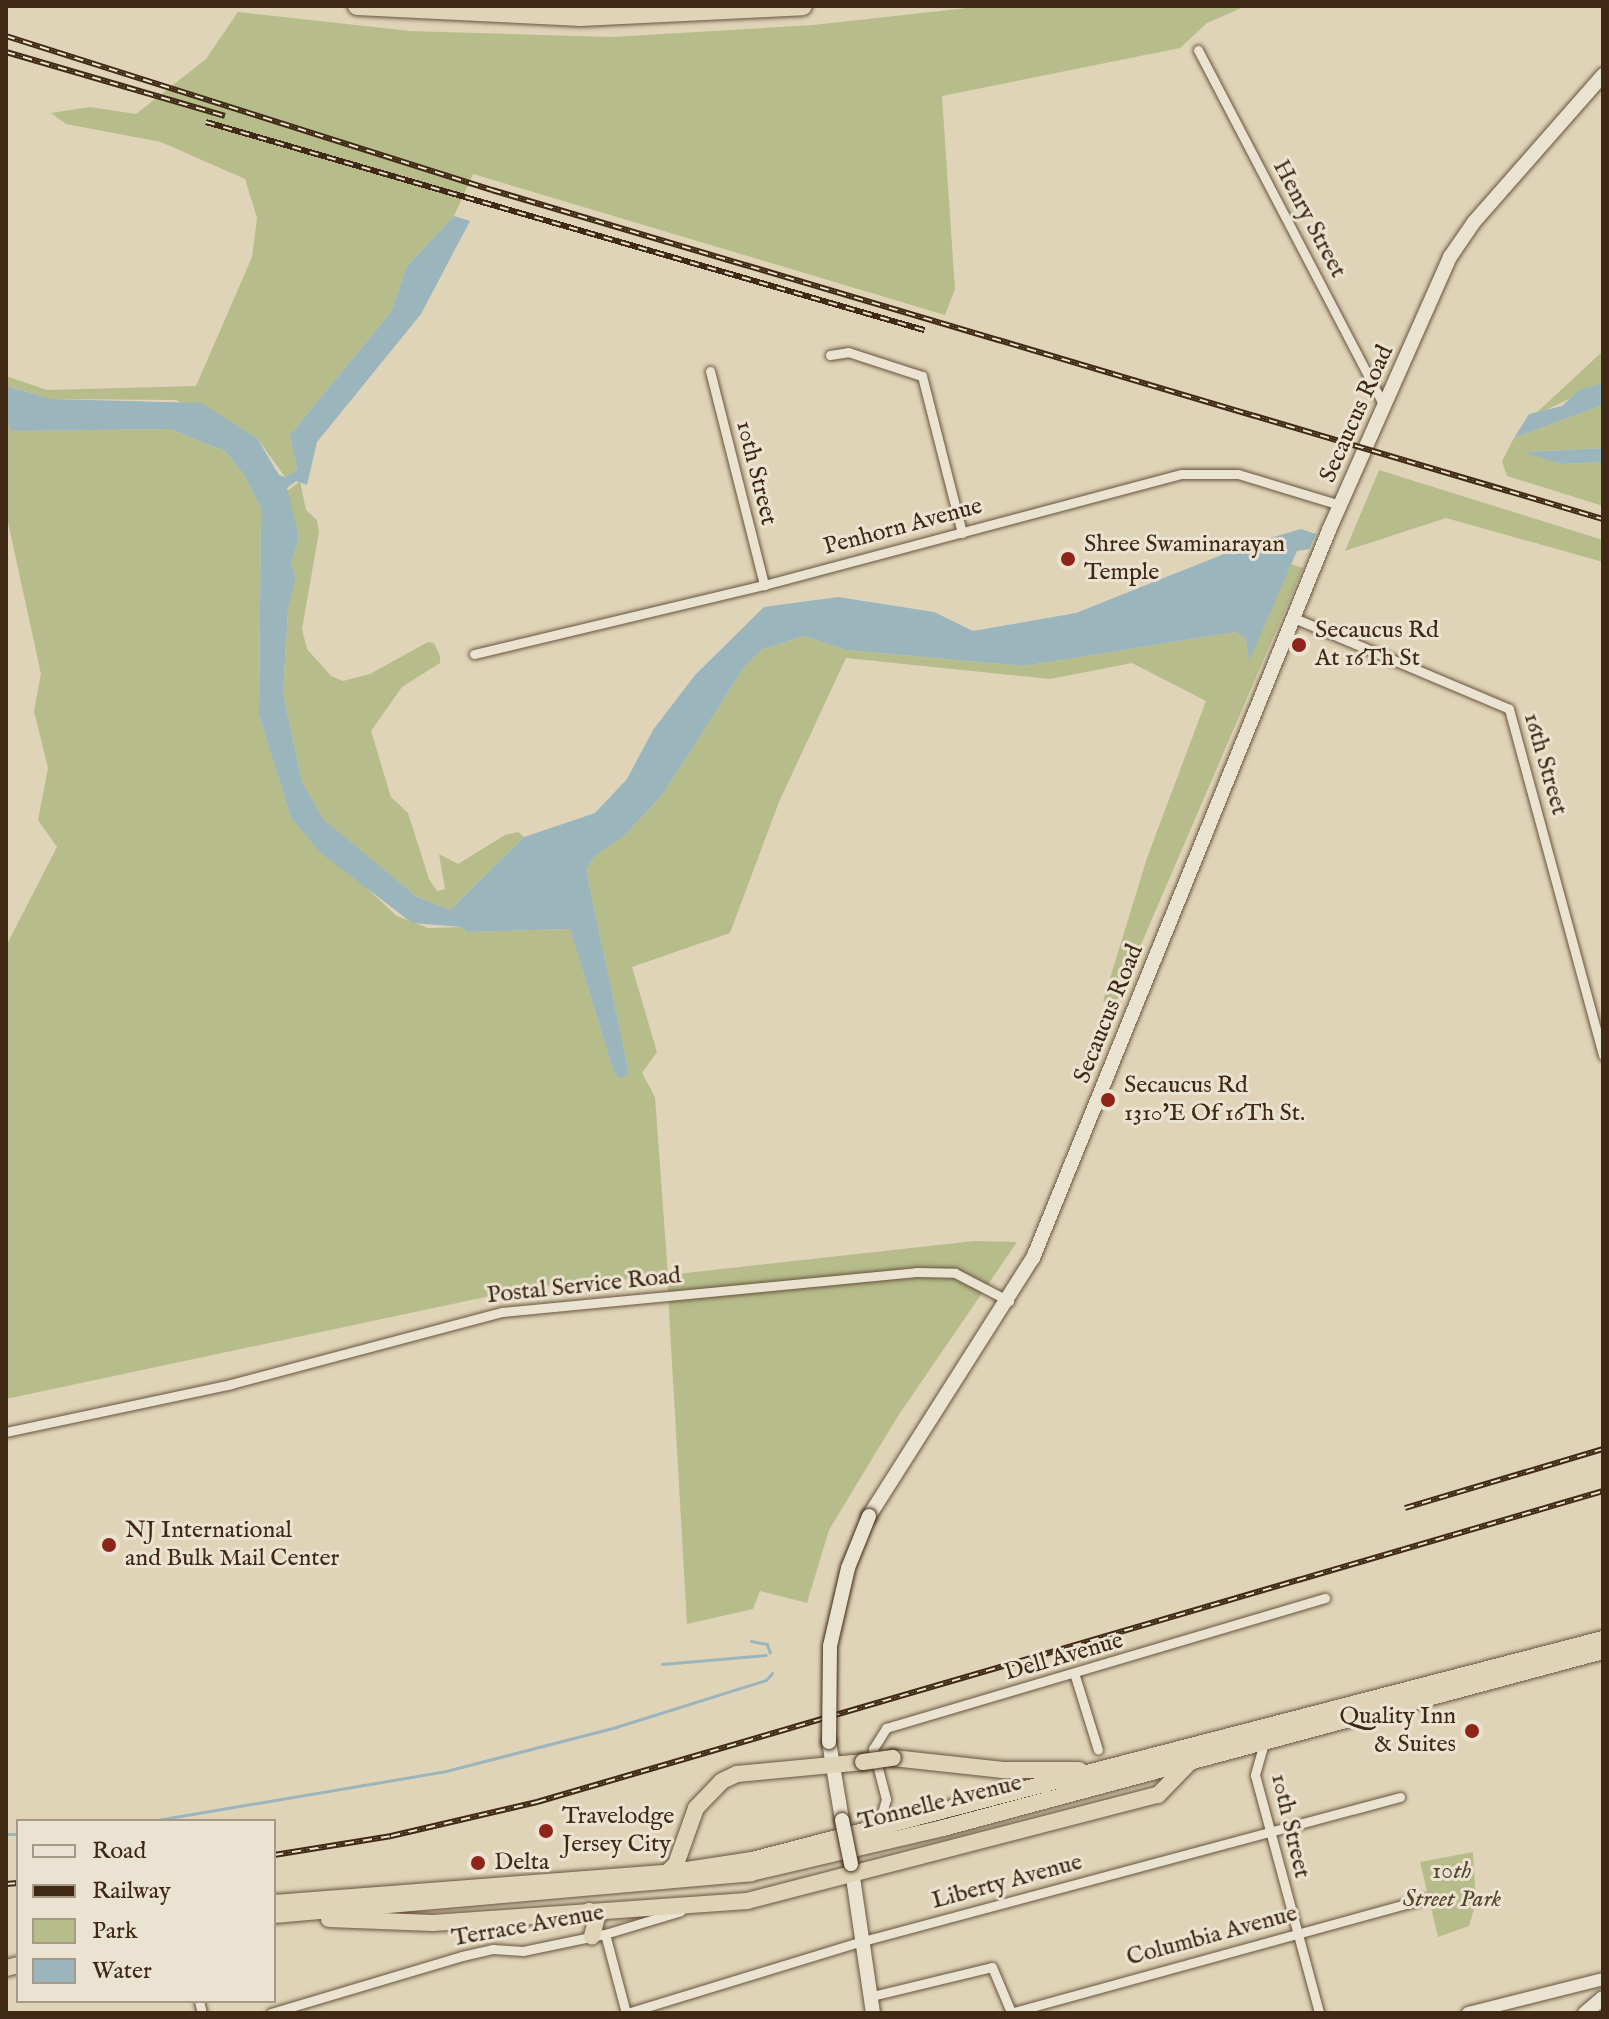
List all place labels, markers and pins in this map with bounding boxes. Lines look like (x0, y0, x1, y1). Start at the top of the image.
place label: Shree Swaminarayan Temple (1084, 531, 1285, 587)
marker: Shree Swaminarayan Temple (1059, 550, 1077, 568)
place label: Secaucus Rd At 16Th St (1315, 617, 1439, 673)
marker: Secaucus Rd At 16Th St (1290, 636, 1308, 654)
place label: Secaucus Rd 1310'E Of 16Th St. (1124, 1072, 1305, 1128)
marker: Secaucus Rd 1310'E Of 16Th St. (1099, 1091, 1117, 1109)
place label: NJ International and Bulk Mail Center (125, 1517, 339, 1573)
marker: NJ International and Bulk Mail Center (100, 1536, 118, 1554)
place label: Quality Inn & Suites (1339, 1703, 1456, 1759)
marker: Quality Inn & Suites (1463, 1722, 1481, 1740)
place label: Travelodge Jersey City (562, 1803, 674, 1859)
marker: Travelodge Jersey City (537, 1822, 555, 1840)
place label: Delta (494, 1849, 549, 1877)
marker: Delta (469, 1854, 487, 1872)

